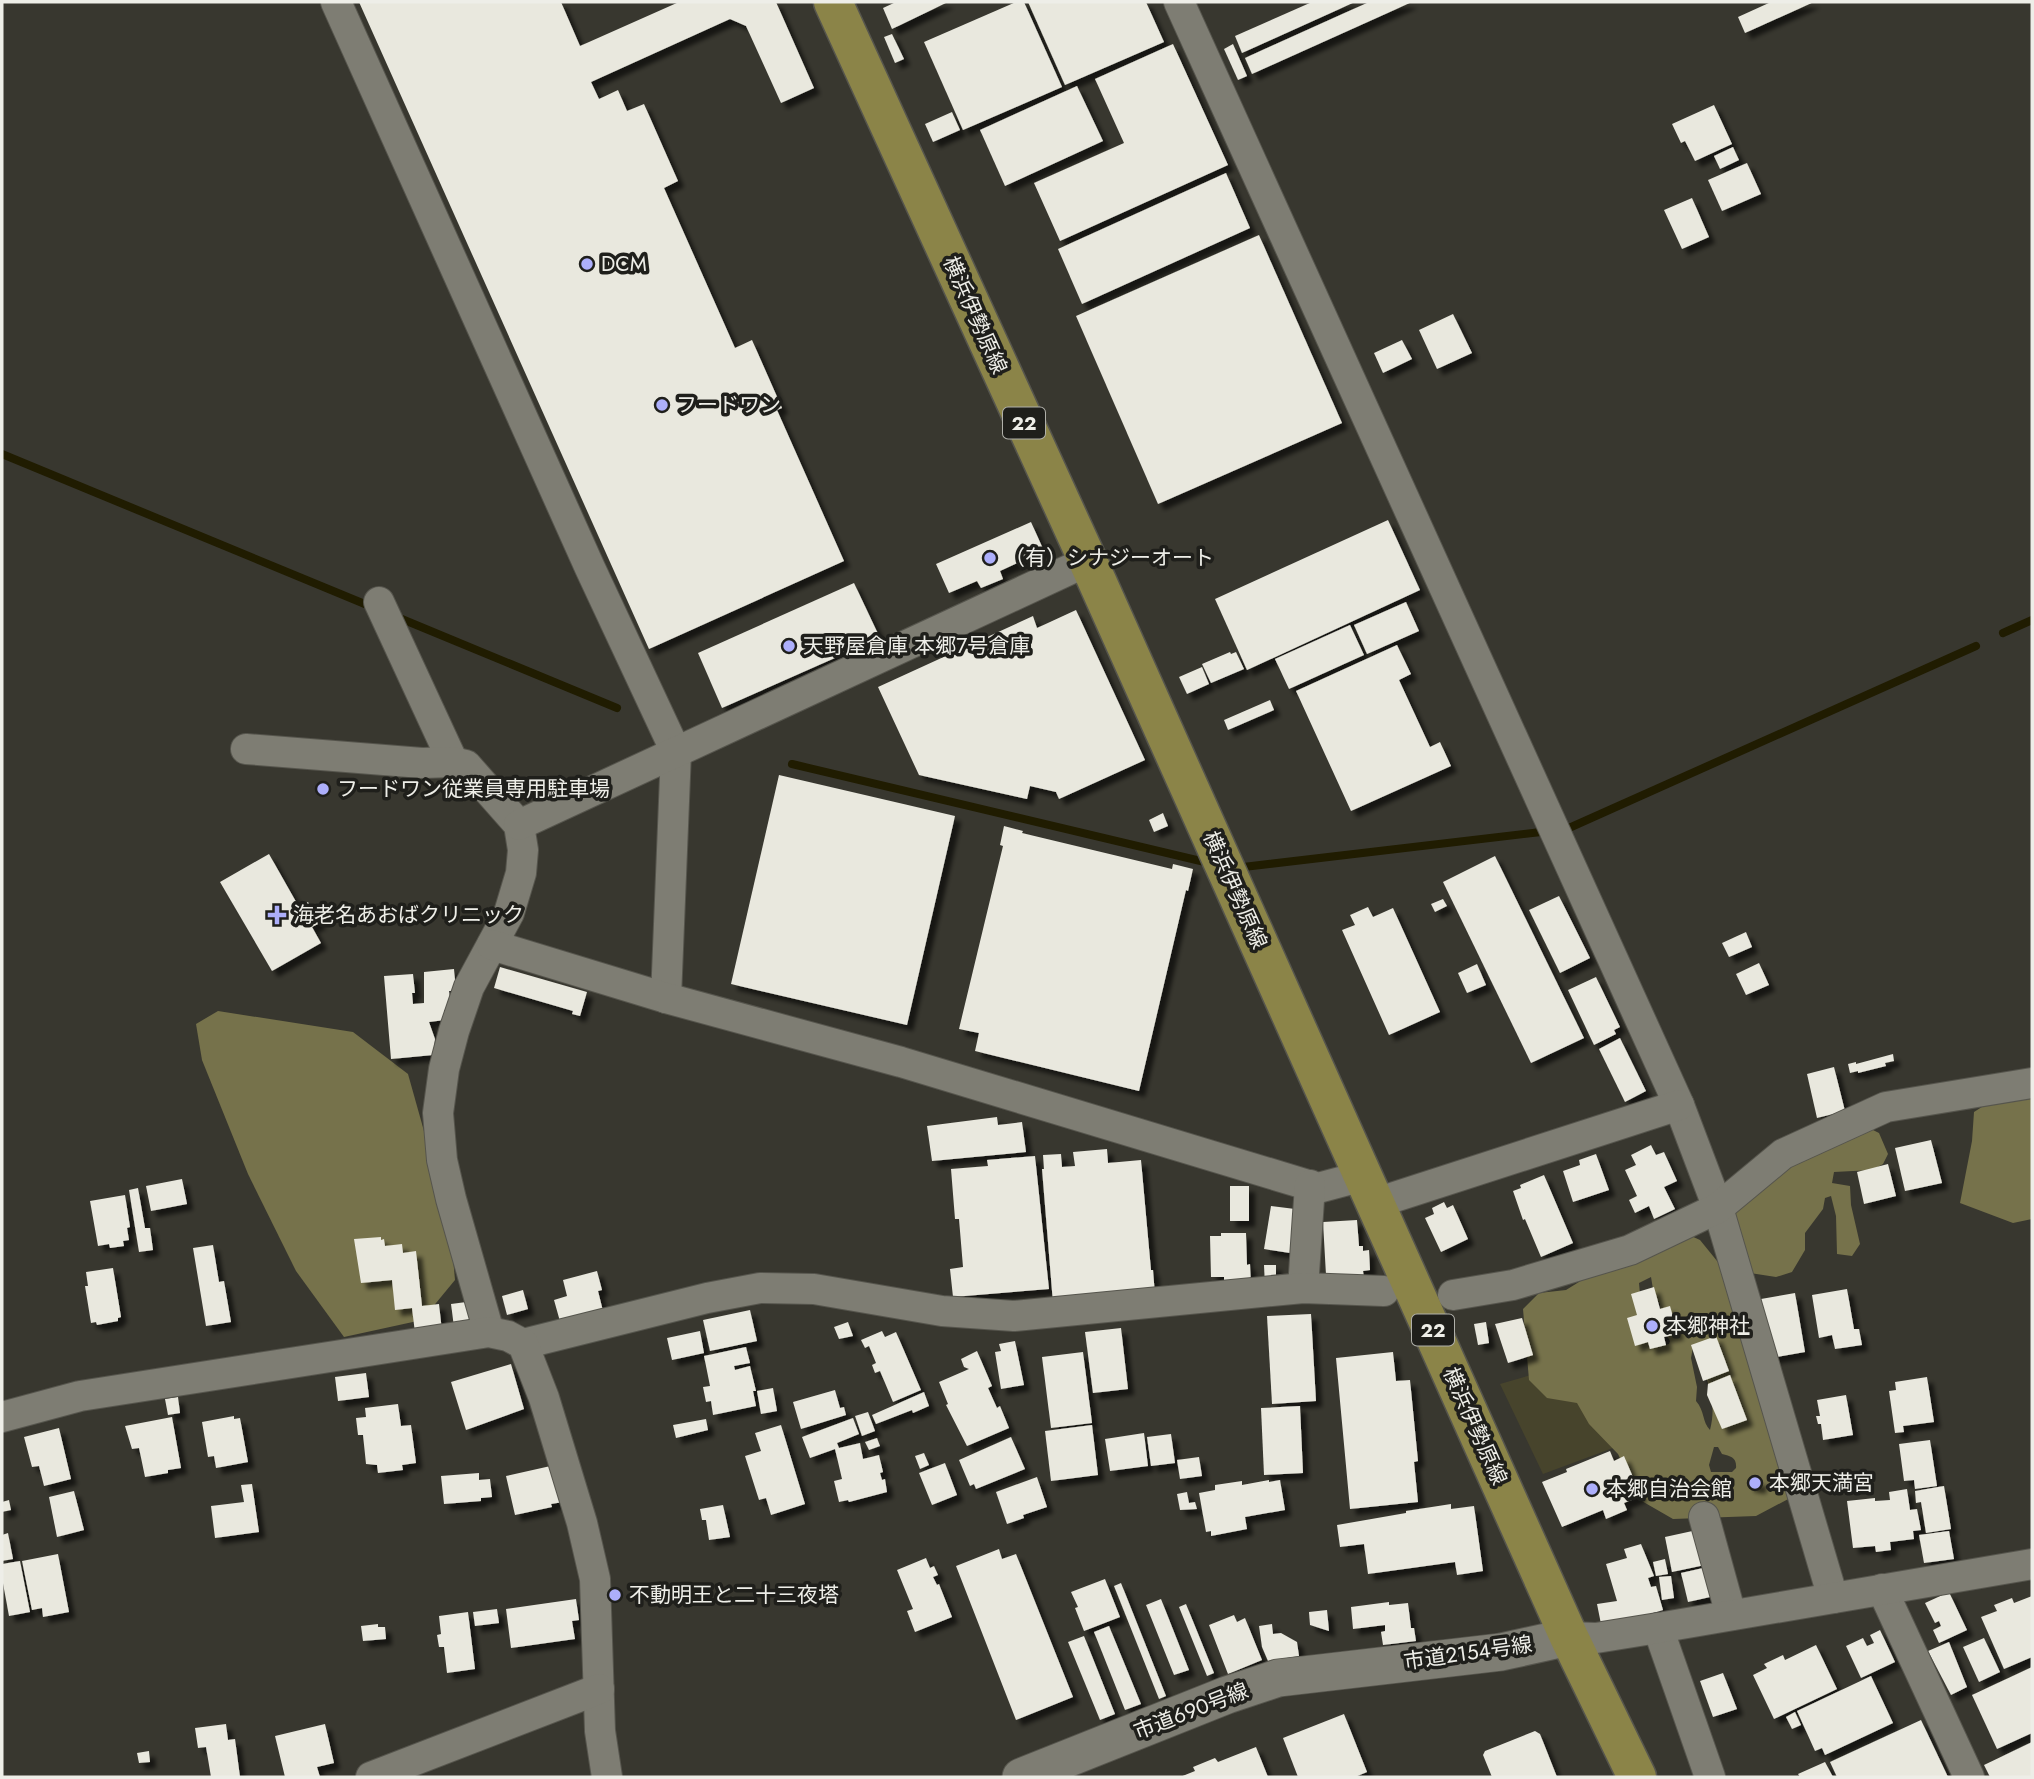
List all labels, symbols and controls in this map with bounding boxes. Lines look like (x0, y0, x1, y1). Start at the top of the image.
place label: DCM (601, 249, 647, 279)
street label: 横浜伊勢原線 (936, 251, 1014, 379)
marker: DCM (579, 256, 595, 272)
place label: フードワン (676, 390, 781, 420)
marker: フードワン (654, 397, 670, 413)
road number: 22 (1003, 408, 1045, 438)
place label: （有）シナジーオート (1004, 543, 1214, 573)
marker: （有）シナジーオート (982, 550, 998, 566)
place label: 天野屋倉庫 本郷7号倉庫 (803, 631, 1030, 661)
marker: 天野屋倉庫 本郷7号倉庫 (781, 638, 797, 654)
place label: フードワン従業員専用駐車場 (337, 774, 610, 804)
marker: フードワン従業員専用駐車場 (315, 781, 331, 797)
street label: 横浜伊勢原線 (1196, 826, 1274, 954)
place label: 海老名あおばクリニック (293, 900, 524, 930)
marker: 海老名あおばクリニック (267, 905, 287, 925)
place label: 本郷神社 (1666, 1311, 1750, 1341)
road number: 22 (1412, 1314, 1454, 1346)
marker: 本郷神社 (1644, 1318, 1660, 1334)
street label: 横浜伊勢原線 (1436, 1362, 1514, 1490)
place label: 本郷天満宮 (1769, 1468, 1874, 1498)
place label: 本郷自治会館 (1606, 1474, 1732, 1504)
marker: 本郷天満宮 (1747, 1475, 1763, 1491)
marker: 本郷自治会館 (1584, 1481, 1600, 1497)
place label: 不動明王と二十三夜塔 (629, 1580, 839, 1610)
marker: 不動明王と二十三夜塔 (607, 1587, 623, 1603)
street label: 市道2154号線 (1402, 1629, 1534, 1677)
street label: 市道690号線 (1129, 1675, 1253, 1747)

